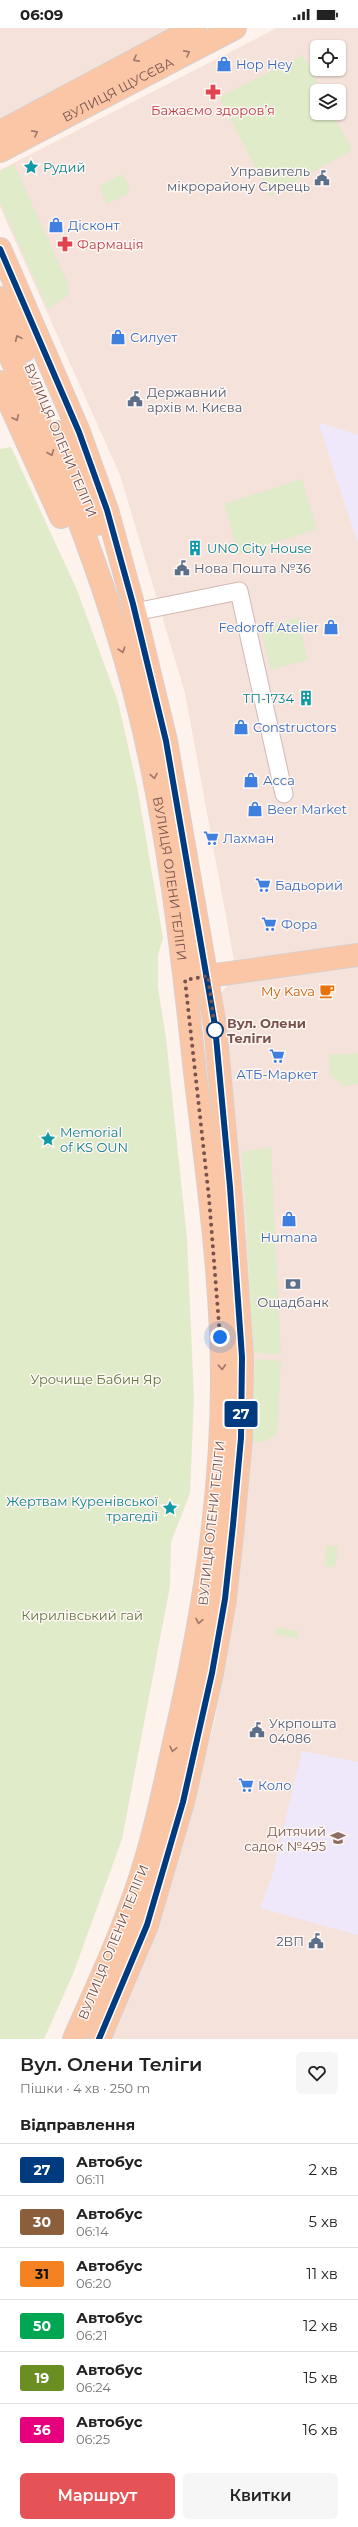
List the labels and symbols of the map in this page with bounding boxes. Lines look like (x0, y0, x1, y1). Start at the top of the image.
one-way arrow (183, 50, 190, 58)
street label: ВУЛИЦЯ ЩУСЄВА (59, 53, 176, 125)
one-way arrow (133, 55, 140, 62)
shop icon: Hop Hey (215, 55, 233, 73)
place label: Hop Hey (236, 56, 293, 72)
pharmacy icon: Бажаємо здоровʼя (204, 83, 222, 101)
place label: Бажаємо здоровʼя (151, 102, 275, 118)
one-way arrow (30, 130, 38, 138)
place icon: Рудий (22, 158, 40, 176)
place label: Рудий (43, 159, 85, 175)
place label: Управитель мікрорайону Сирець (167, 163, 310, 194)
public building icon: Управитель мікрорайону Сирець (313, 169, 331, 187)
shop icon: Дісконт (47, 216, 65, 234)
place label: Дісконт (68, 217, 121, 233)
pharmacy icon: Фармація (56, 235, 74, 253)
place label: Фармація (77, 236, 144, 252)
shop icon: Силует (109, 328, 127, 346)
place label: Силует (130, 329, 178, 345)
one-way arrow (15, 335, 23, 343)
street label: ВУЛИЦЯ ОЛЕНИ ТЕЛІГИ (21, 361, 101, 519)
place label: Державний архів м. Києва (147, 384, 242, 415)
public building icon: Державний архів м. Києва (126, 390, 144, 408)
one-way arrow (11, 413, 19, 421)
one-way arrow (46, 449, 54, 456)
building icon: UNO City House (186, 539, 204, 557)
place label: UNO City House (207, 540, 312, 556)
public building icon: Нова Пошта №36 (173, 559, 191, 577)
place label: Нова Пошта №36 (194, 560, 311, 576)
shop icon: Fedoroff Atelier (322, 618, 340, 636)
place label: Fedoroff Atelier (219, 619, 319, 635)
one-way arrow (117, 647, 125, 654)
building icon: ТП-1734 (297, 689, 315, 707)
place label: ТП-1734 (243, 690, 294, 706)
shop icon: Constructors (232, 718, 250, 736)
place label: Constructors (253, 719, 337, 735)
shop icon: Асса (242, 771, 260, 789)
place label: Асса (263, 772, 295, 788)
one-way arrow (149, 773, 157, 779)
street label: ВУЛИЦЯ ОЛЕНИ ТЕЛІГИ (150, 795, 190, 962)
shop icon: Beer Market (246, 800, 264, 818)
place label: Beer Market (267, 801, 347, 817)
supermarket icon: Лахман (202, 829, 220, 847)
place label: Лахман (223, 830, 274, 846)
supermarket icon: Бадьорий (254, 876, 272, 894)
place label: Бадьорий (275, 877, 343, 893)
supermarket icon: Фора (260, 915, 278, 933)
place label: Фора (281, 916, 318, 932)
cafe icon: My Kava (318, 982, 336, 1000)
place label: My Kava (261, 983, 315, 999)
place label: Вул. Олени Теліги (227, 1015, 306, 1046)
marker: Вул. Олени Теліги (206, 1021, 224, 1039)
supermarket icon: АТБ-Маркет (268, 1047, 286, 1065)
place label: АТБ-Маркет (236, 1066, 319, 1082)
place label: Memorial of KS OUN (60, 1124, 128, 1155)
place icon: Memorial of KS OUN (39, 1130, 57, 1148)
shop icon: Humana (280, 1210, 298, 1228)
place label: Humana (260, 1229, 318, 1245)
bank icon: Ощадбанк (284, 1275, 302, 1293)
place label: Ощадбанк (257, 1294, 329, 1310)
your location (210, 1327, 230, 1347)
one-way arrow (217, 1364, 226, 1370)
park label: Урочище Бабин Яр (31, 1371, 162, 1387)
line badge: 27 (223, 1401, 259, 1427)
street label: ВУЛИЦЯ ОЛЕНИ ТЕЛІГИ (194, 1440, 228, 1606)
place label: Жертвам Куренівської трагедії (6, 1493, 158, 1524)
place icon: Жертвам Куренівської трагедії (161, 1499, 179, 1517)
park label: Кирилівський гай (21, 1607, 143, 1623)
one-way arrow (196, 1618, 204, 1624)
place label: Укрпошта 04086 (269, 1715, 337, 1746)
public building icon: Укрпошта 04086 (248, 1721, 266, 1739)
one-way arrow (169, 1745, 178, 1752)
supermarket icon: Коло (237, 1776, 255, 1794)
place label: Коло (258, 1777, 291, 1793)
place label: Дитячий садок №495 (244, 1823, 326, 1854)
school or university icon: Дитячий садок №495 (329, 1829, 347, 1847)
street label: ВУЛИЦЯ ОЛЕНИ ТЕЛІГИ (75, 1862, 151, 2022)
public building icon: 2ВП (307, 1932, 325, 1950)
place label: 2ВП (276, 1933, 304, 1949)

